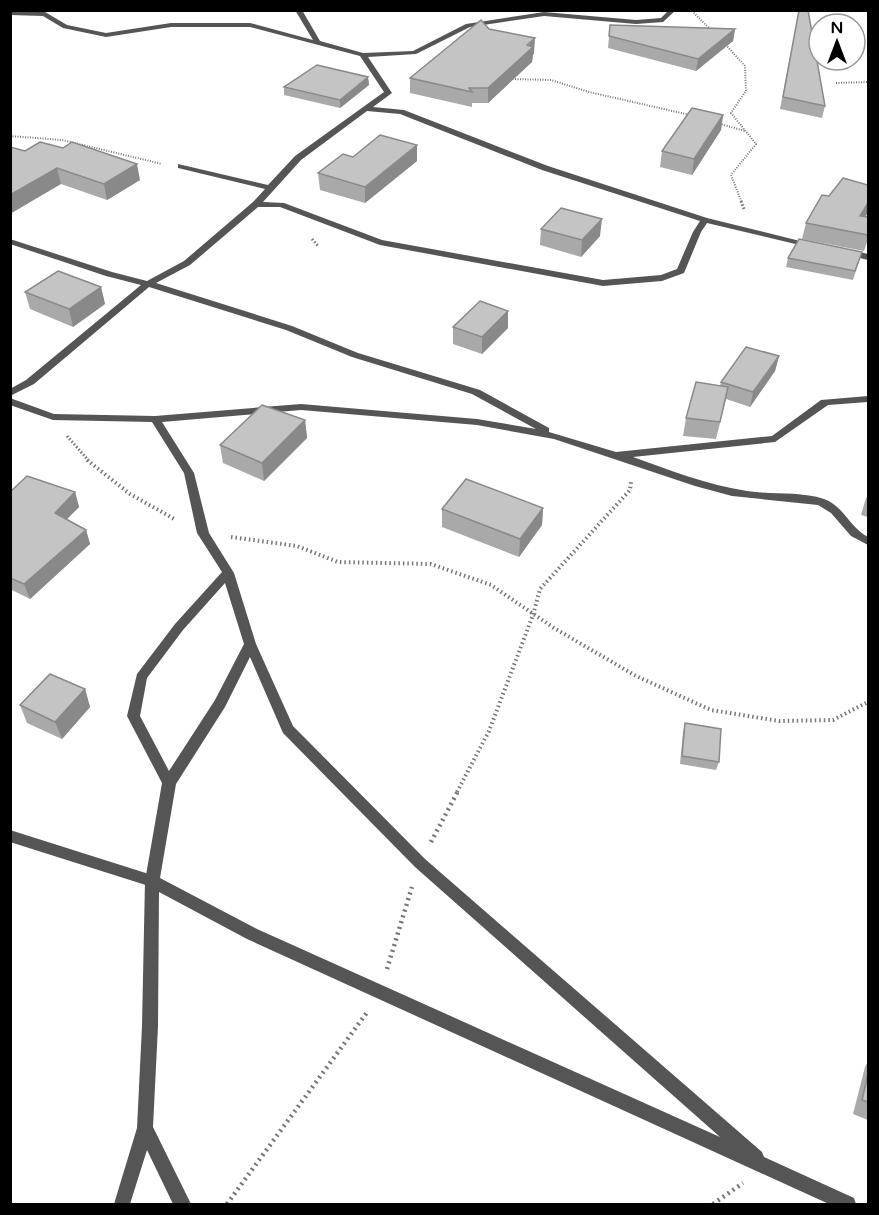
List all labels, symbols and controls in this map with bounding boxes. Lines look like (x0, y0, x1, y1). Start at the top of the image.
north arrow (807, 12, 867, 72)
text: N (831, 18, 843, 38)

